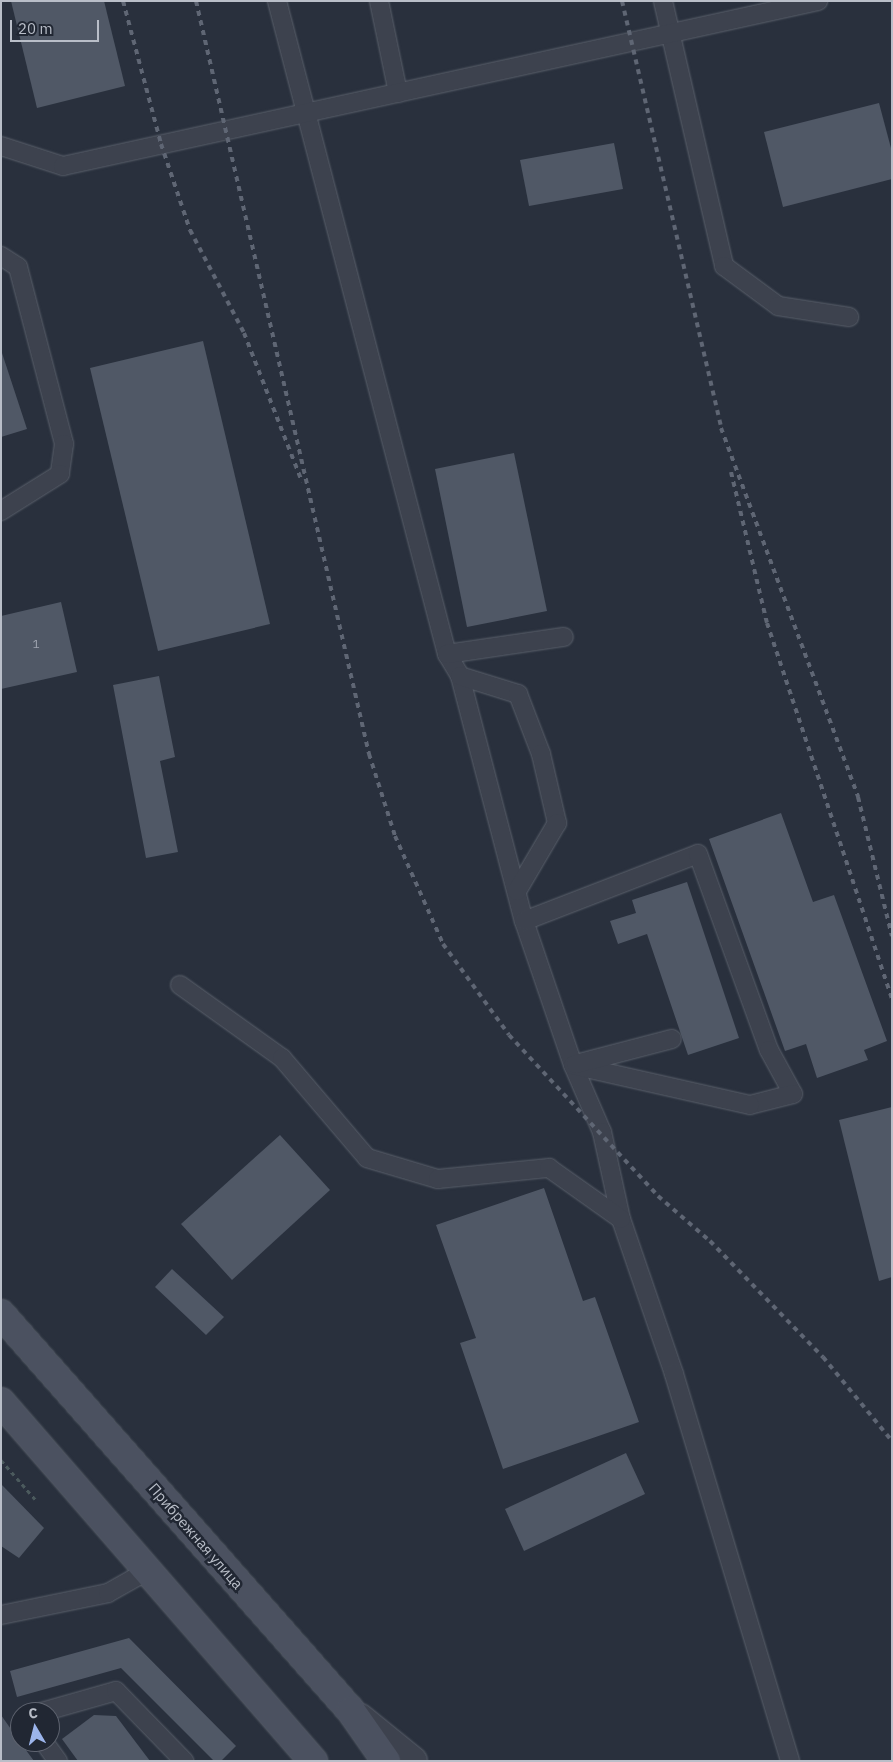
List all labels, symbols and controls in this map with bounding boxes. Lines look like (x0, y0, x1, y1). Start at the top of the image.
scale bar (12, 10, 101, 42)
text: 20 m (18, 19, 53, 38)
house number: 1 (32, 637, 40, 651)
street label: Прибрежная улица (145, 1479, 247, 1593)
north arrow (10, 1702, 60, 1752)
text: С (27, 1704, 39, 1723)

